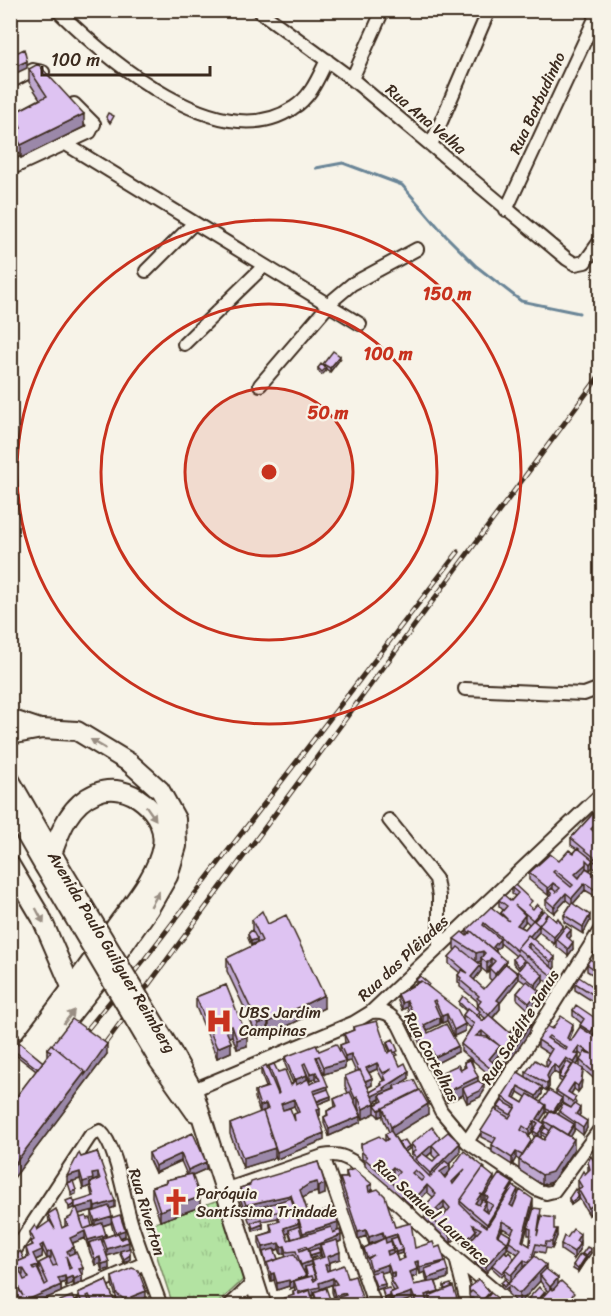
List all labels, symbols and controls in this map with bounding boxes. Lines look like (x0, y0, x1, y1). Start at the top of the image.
scale bar (42, 39, 210, 77)
text: 100 m (51, 44, 100, 76)
street label: Rua Barbudinho (501, 47, 573, 159)
street label: Rua Ana Velha (379, 76, 474, 163)
text: 150 m (423, 278, 471, 310)
text: 100 m (364, 338, 413, 370)
text: 50 m (308, 397, 349, 429)
centre of rings (259, 462, 279, 482)
one-way arrow (90, 739, 106, 750)
one-way arrow (145, 804, 157, 820)
street label: Avenida Paulo Guilguer Reimberg (39, 844, 184, 1059)
one-way arrow (150, 890, 160, 907)
street label: Rua das Plêiades (350, 907, 456, 1008)
one-way arrow (35, 908, 45, 925)
street label: Rua Satélite Janus (473, 963, 568, 1091)
place label: UBS Jardim Campinas (239, 998, 321, 1045)
hospital icon: UBS Jardim Campinas (204, 1006, 234, 1036)
street label: Rua Cortelhas (396, 1007, 468, 1108)
one-way arrow (63, 1009, 76, 1025)
street label: Rua Samuel Laurence (367, 1151, 497, 1273)
street label: Rua Riverton (120, 1165, 174, 1260)
place label: Paróquia Santíssima Trindade (196, 1179, 337, 1226)
church icon: Paróquia Santíssima Trindade (161, 1187, 191, 1217)

